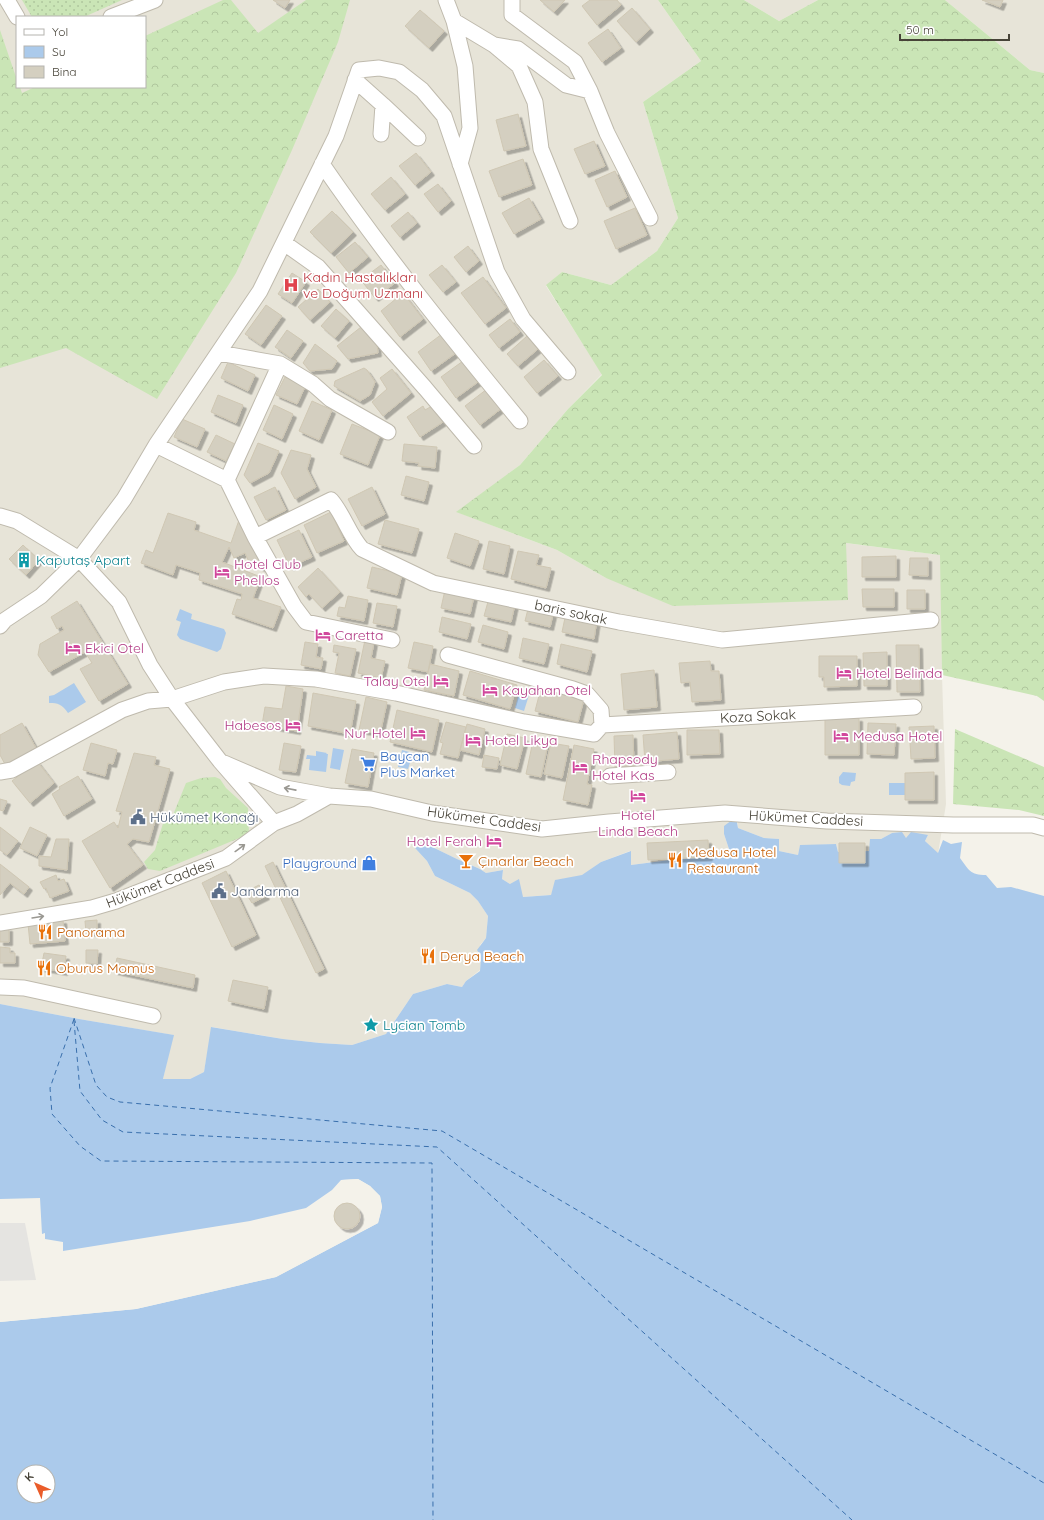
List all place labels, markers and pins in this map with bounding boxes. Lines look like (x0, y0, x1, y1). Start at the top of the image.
place label: Kadın Hastalıkları ve Doğum Uzmanı (303, 268, 423, 302)
hospital icon: Kadın Hastalıkları ve Doğum Uzmanı (282, 276, 300, 294)
building icon: Kaputaş Apart (15, 551, 33, 569)
place label: Kaputaş Apart (36, 551, 130, 569)
place label: Hotel Club Phellos (234, 555, 301, 589)
hotel icon: Hotel Club Phellos (213, 563, 231, 581)
hotel icon: Caretta (314, 626, 332, 644)
place label: Caretta (335, 626, 384, 644)
hotel icon: Ekici Otel (64, 639, 82, 657)
place label: Ekici Otel (85, 639, 144, 657)
hotel icon: Hotel Belinda (835, 664, 853, 682)
place label: Hotel Belinda (856, 664, 942, 682)
place label: Talay Otel (363, 672, 429, 690)
hotel icon: Talay Otel (432, 672, 450, 690)
hotel icon: Kayahan Otel (481, 681, 499, 699)
place label: Kayahan Otel (502, 681, 591, 699)
place label: Habesos (224, 716, 281, 734)
hotel icon: Habesos (284, 716, 302, 734)
place label: Nur Hotel (344, 724, 406, 742)
hotel icon: Nur Hotel (409, 724, 427, 742)
hotel icon: Medusa Hotel (832, 727, 850, 745)
place label: Medusa Hotel (853, 727, 943, 745)
hotel icon: Hotel Likya (464, 731, 482, 749)
place label: Hotel Likya (485, 731, 558, 749)
place label: Baycan Plus Market (380, 747, 455, 781)
place label: Rhapsody Hotel Kas (592, 750, 658, 784)
supermarket icon: Baycan Plus Market (359, 755, 377, 773)
hotel icon: Rhapsody Hotel Kas (571, 758, 589, 776)
hotel icon: Hotel Linda Beach (629, 787, 647, 805)
place label: Hotel Linda Beach (598, 806, 678, 840)
public building icon: Hükümet Konağı (129, 808, 147, 826)
place label: Hükümet Konağı (150, 808, 259, 826)
place label: Hotel Ferah (407, 832, 482, 850)
hotel icon: Hotel Ferah (485, 832, 503, 850)
place label: Medusa Hotel Restaurant (687, 843, 777, 877)
restaurant icon: Medusa Hotel Restaurant (666, 851, 684, 869)
bar icon: Çınarlar Beach (457, 852, 475, 870)
place label: Çınarlar Beach (478, 852, 574, 870)
place label: Playground (282, 854, 357, 872)
shop icon: Playground (360, 854, 378, 872)
public building icon: Jandarma (210, 882, 228, 900)
place label: Jandarma (231, 882, 299, 900)
restaurant icon: Panorama (36, 923, 54, 941)
place label: Panorama (57, 923, 125, 941)
restaurant icon: Derya Beach (419, 947, 437, 965)
place label: Derya Beach (440, 947, 525, 965)
restaurant icon: Oburus Momus (35, 959, 53, 977)
place label: Oburus Momus (56, 959, 154, 977)
place icon: Lycian Tomb (362, 1016, 380, 1034)
place label: Lycian Tomb (383, 1016, 465, 1034)

